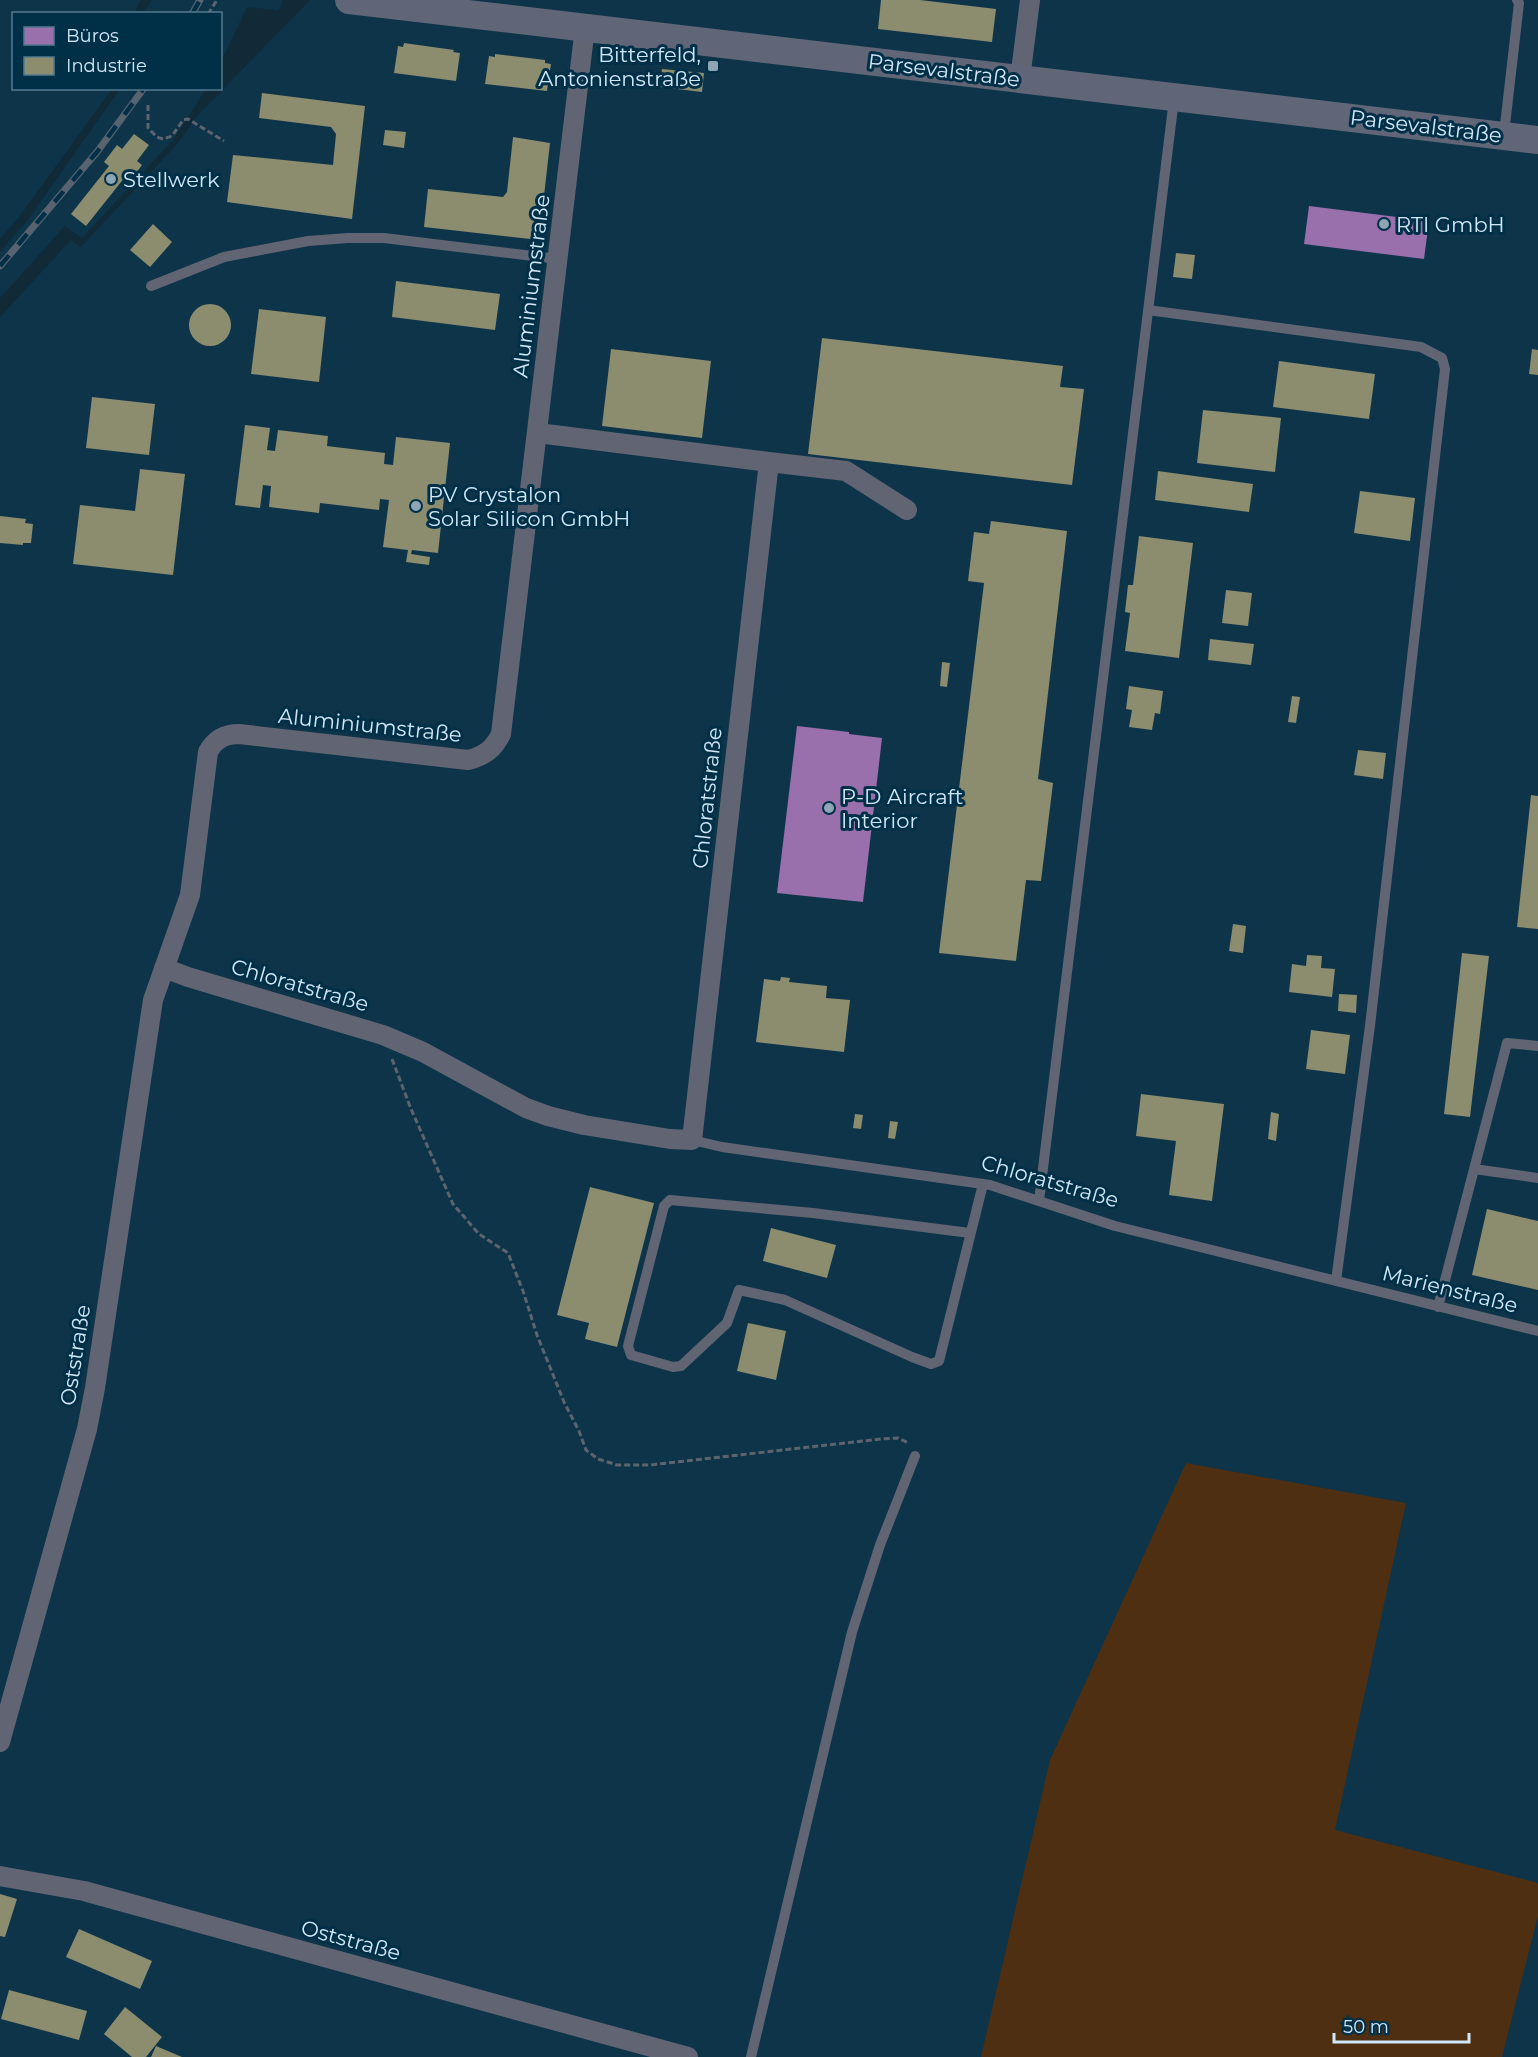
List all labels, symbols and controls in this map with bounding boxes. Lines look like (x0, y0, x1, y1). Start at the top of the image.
legend (12, 12, 222, 90)
text: Büros (66, 25, 119, 47)
place label: Bitterfeld, Antonienstraße (538, 42, 701, 91)
street label: Parsevalstraße (867, 48, 1021, 92)
text: Industrie (66, 55, 147, 77)
marker: Bitterfeld, Antonienstraße (706, 59, 720, 73)
street label: Parsevalstraße (1349, 104, 1503, 148)
place label: Stellwerk (123, 167, 220, 192)
marker: Stellwerk (104, 172, 118, 186)
street label: Aluminiumstraße (507, 193, 555, 379)
place label: RTI GmbH (1396, 212, 1505, 237)
marker: RTI GmbH (1377, 217, 1391, 231)
place label: PV Crystalon Solar Silicon GmbH (428, 482, 630, 531)
marker: PV Crystalon Solar Silicon GmbH (409, 499, 423, 513)
street label: Aluminiumstraße (277, 703, 463, 747)
street label: Chloratstraße (687, 726, 727, 870)
place label: P-D Aircraft Interior (841, 784, 963, 833)
marker: P-D Aircraft Interior (822, 801, 836, 815)
street label: Chloratstraße (228, 953, 372, 1017)
street label: Chloratstraße (978, 1149, 1122, 1213)
street label: Marienstraße (1380, 1260, 1520, 1318)
street label: Oststraße (55, 1303, 95, 1407)
street label: Oststraße (299, 1915, 403, 1965)
scale bar (1334, 2006, 1469, 2044)
text: 50 m (1343, 2016, 1389, 2038)

